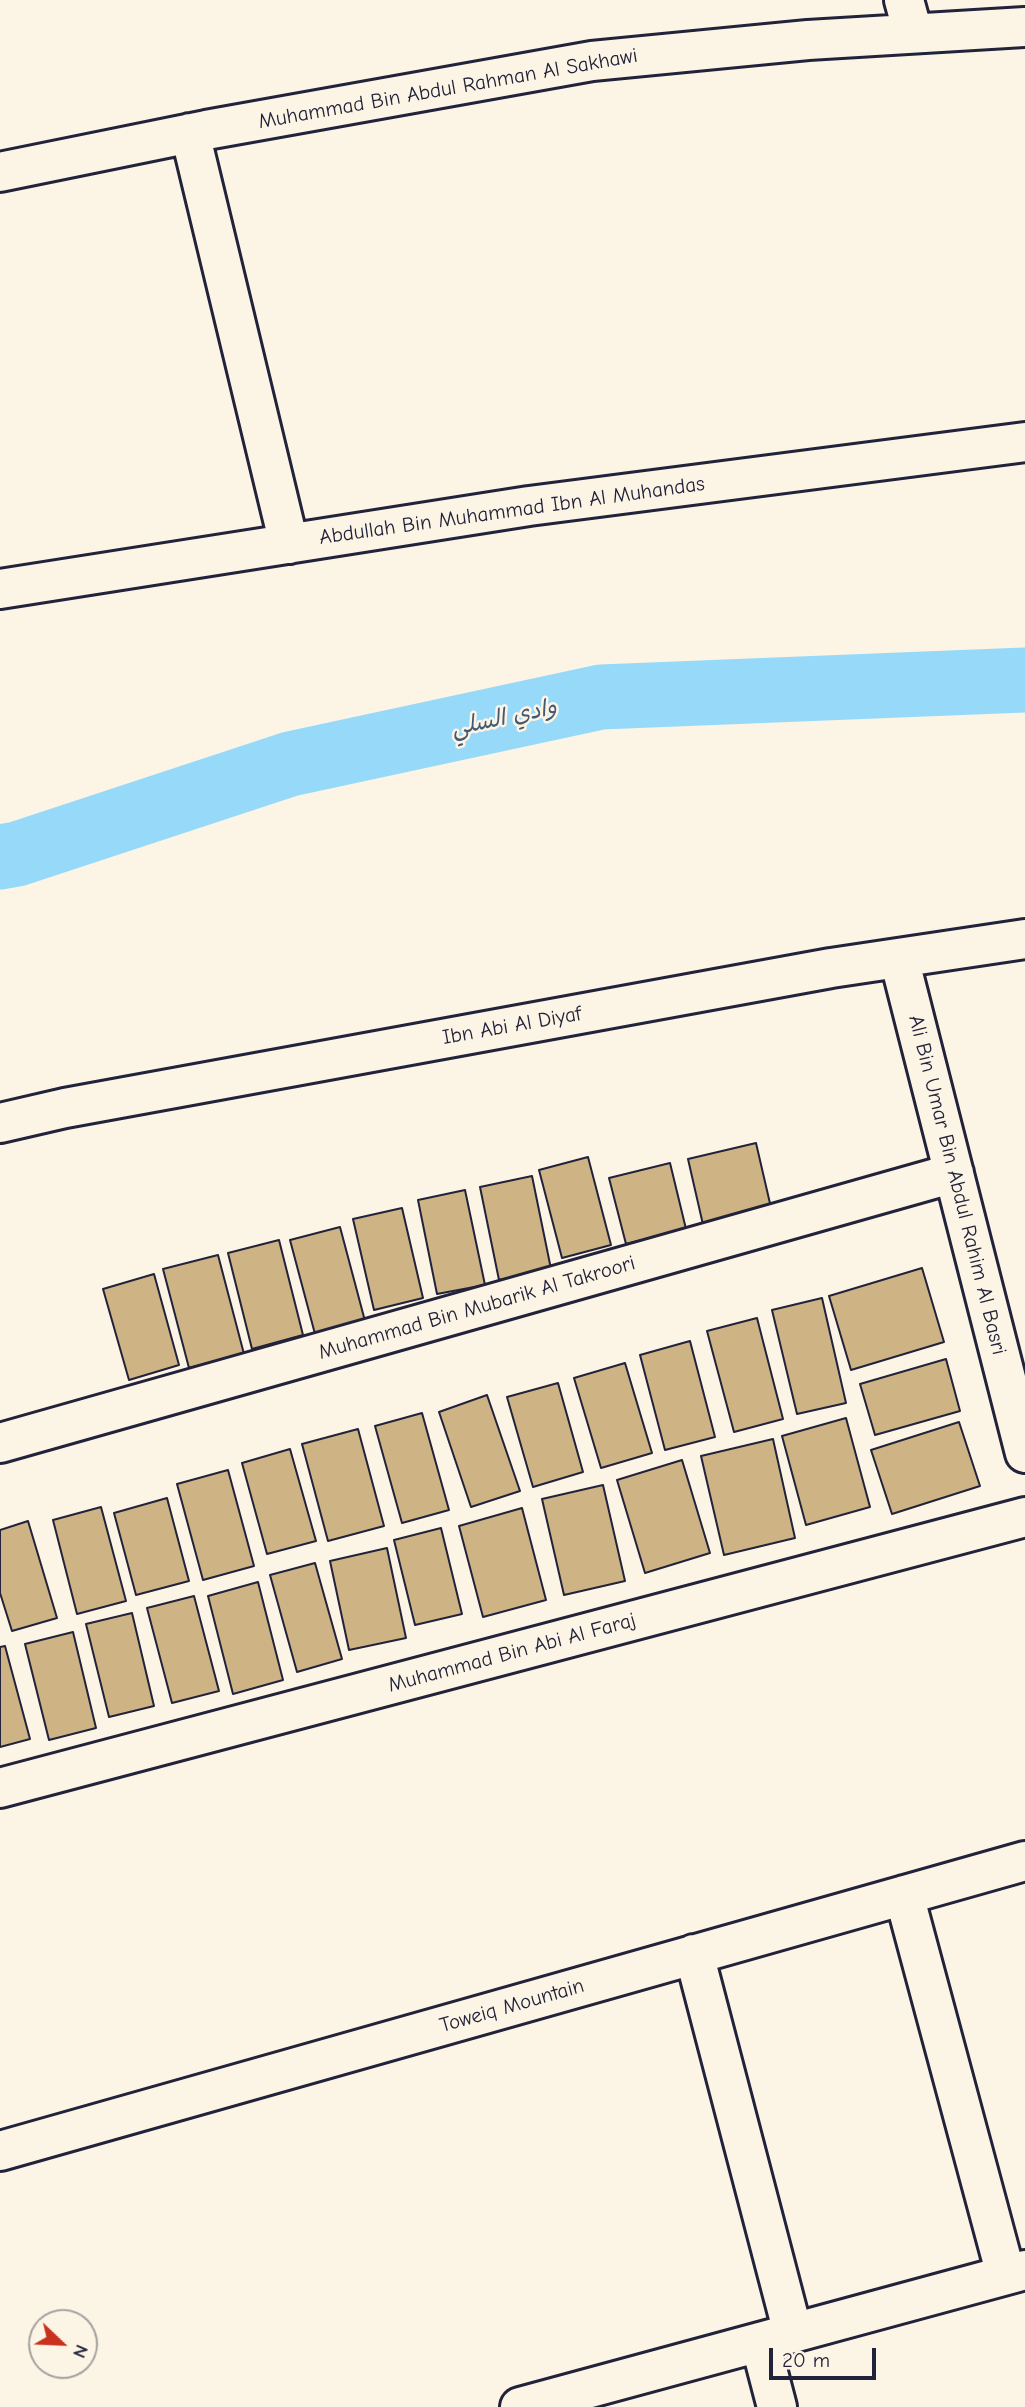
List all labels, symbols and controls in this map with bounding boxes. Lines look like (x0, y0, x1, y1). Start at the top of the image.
street label: Muhammad Bin Abdul Rahman Al Sakhawi (256, 43, 640, 135)
street label: Abdullah Bin Muhammad Ibn Al Muhandas (318, 471, 706, 551)
water label: وادي السلي (449, 693, 559, 743)
street label: Ibn Abi Al Diyaf (440, 1001, 584, 1051)
street label: Ali Bin Umar Bin Abdul Rahim Al Basri (903, 1012, 1011, 1358)
street label: Muhammad Bin Mubarik Al Takroori (316, 1251, 638, 1365)
street label: Muhammad Bin Abi Al Faraj (386, 1608, 638, 1698)
street label: Toweiq Mountain (437, 1973, 587, 2039)
north arrow (28, 2309, 98, 2379)
scale bar (773, 2334, 880, 2378)
text: N (68, 2341, 93, 2361)
text: 20 m (782, 2348, 830, 2372)

